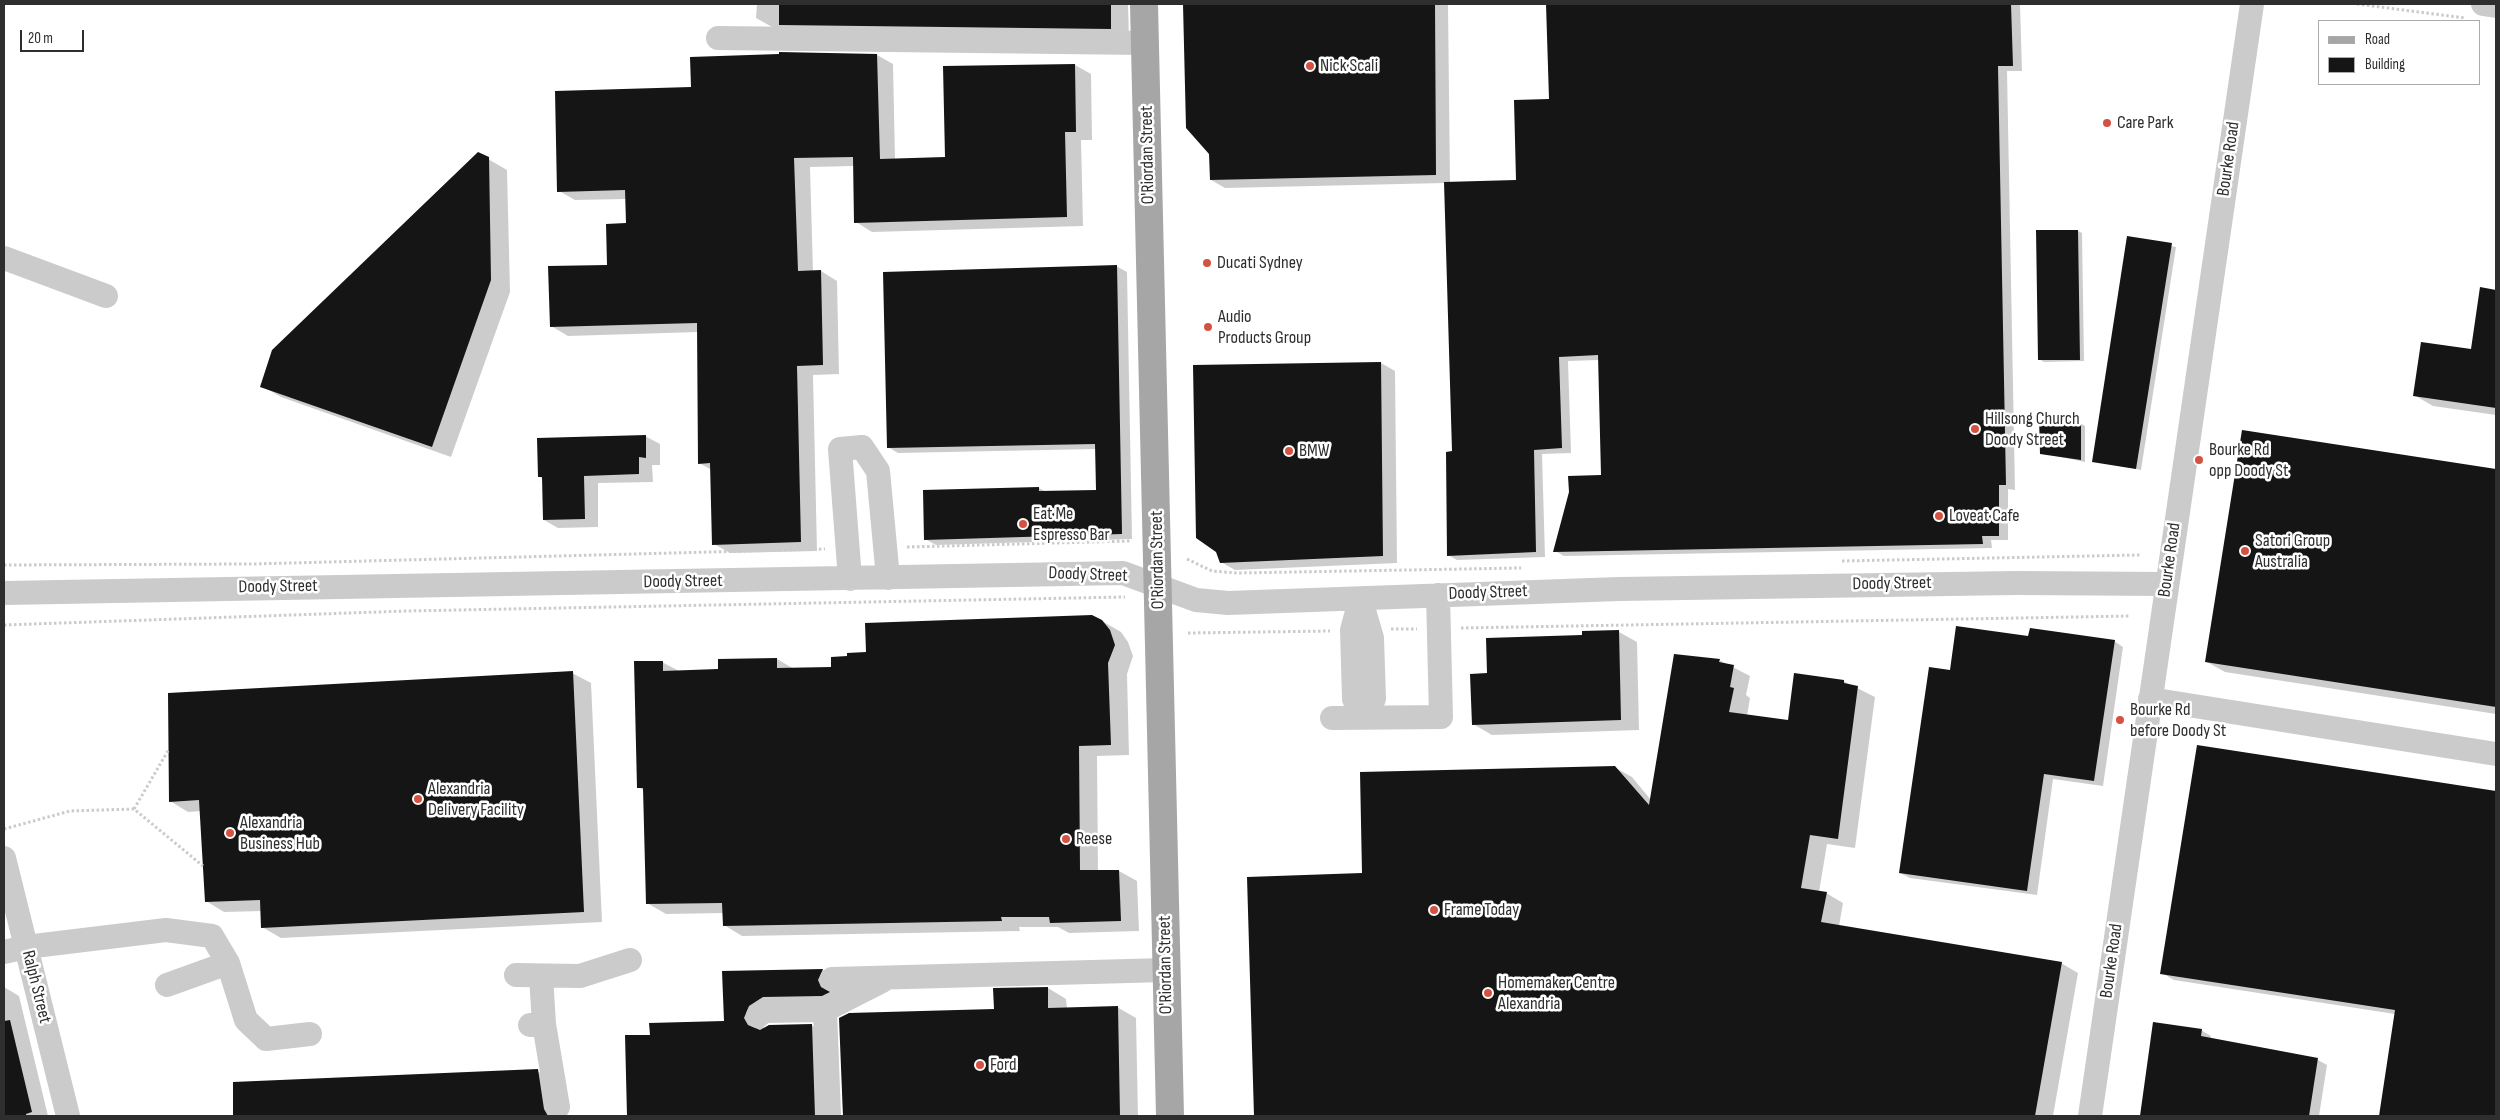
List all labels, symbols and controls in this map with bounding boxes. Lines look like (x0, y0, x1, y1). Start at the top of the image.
scale bar (22, 20, 86, 52)
legend (2318, 20, 2480, 85)
text: 20 m (28, 29, 53, 48)
text: Road (2365, 30, 2390, 49)
place label: Nick Scali (1320, 55, 1378, 77)
text: Building (2365, 55, 2405, 74)
marker: Nick Scali (1304, 60, 1316, 72)
street label: O'Riordan Street (1136, 105, 1160, 205)
place label: Care Park (2117, 112, 2174, 134)
marker: Care Park (2101, 117, 2113, 129)
street label: Bourke Road (2213, 120, 2245, 198)
place label: Ducati Sydney (1217, 252, 1303, 274)
marker: Ducati Sydney (1201, 257, 1213, 269)
place label: Audio Products Group (1218, 306, 1311, 348)
marker: Audio Products Group (1202, 321, 1214, 333)
place label: Hillsong Church Doody Street (1985, 408, 2080, 450)
marker: Hillsong Church Doody Street (1969, 423, 1981, 435)
place label: Bourke Rd opp Doody St (2209, 439, 2289, 482)
place label: BMW (1299, 440, 1329, 462)
marker: BMW (1283, 445, 1295, 457)
marker: Bourke Rd opp Doody St (2193, 454, 2205, 466)
place label: Eat Me Espresso Bar (1033, 503, 1110, 546)
place label: Loveat Cafe (1949, 505, 2020, 527)
street label: O'Riordan Street (1146, 510, 1170, 610)
marker: Loveat Cafe (1933, 510, 1945, 522)
marker: Eat Me Espresso Bar (1017, 518, 1029, 530)
street label: Bourke Road (2154, 521, 2186, 599)
place label: Satori Group Australia (2255, 530, 2330, 572)
marker: Satori Group Australia (2239, 545, 2251, 557)
street label: Doody Street (1048, 563, 1128, 587)
street label: Doody Street (643, 571, 723, 593)
street label: Doody Street (1852, 573, 1932, 595)
street label: Doody Street (238, 576, 318, 598)
street label: Doody Street (1448, 581, 1528, 605)
place label: Bourke Rd before Doody St (2130, 699, 2226, 742)
marker: Bourke Rd before Doody St (2114, 714, 2126, 726)
place label: Alexandria Delivery Facility (428, 778, 524, 821)
marker: Alexandria Delivery Facility (412, 793, 424, 805)
place label: Alexandria Business Hub (240, 812, 320, 854)
marker: Alexandria Business Hub (224, 827, 236, 839)
place label: Reese (1076, 828, 1112, 850)
marker: Reese (1060, 833, 1072, 845)
place label: Frame Today (1444, 899, 1519, 921)
marker: Frame Today (1428, 904, 1440, 916)
street label: O'Riordan Street (1154, 915, 1178, 1015)
street label: Bourke Road (2096, 922, 2128, 1000)
street label: Ralph Street (17, 948, 55, 1026)
place label: Homemaker Centre Alexandria (1498, 972, 1615, 1014)
marker: Homemaker Centre Alexandria (1482, 987, 1494, 999)
place label: Ford (990, 1054, 1016, 1076)
marker: Ford (974, 1059, 986, 1071)

